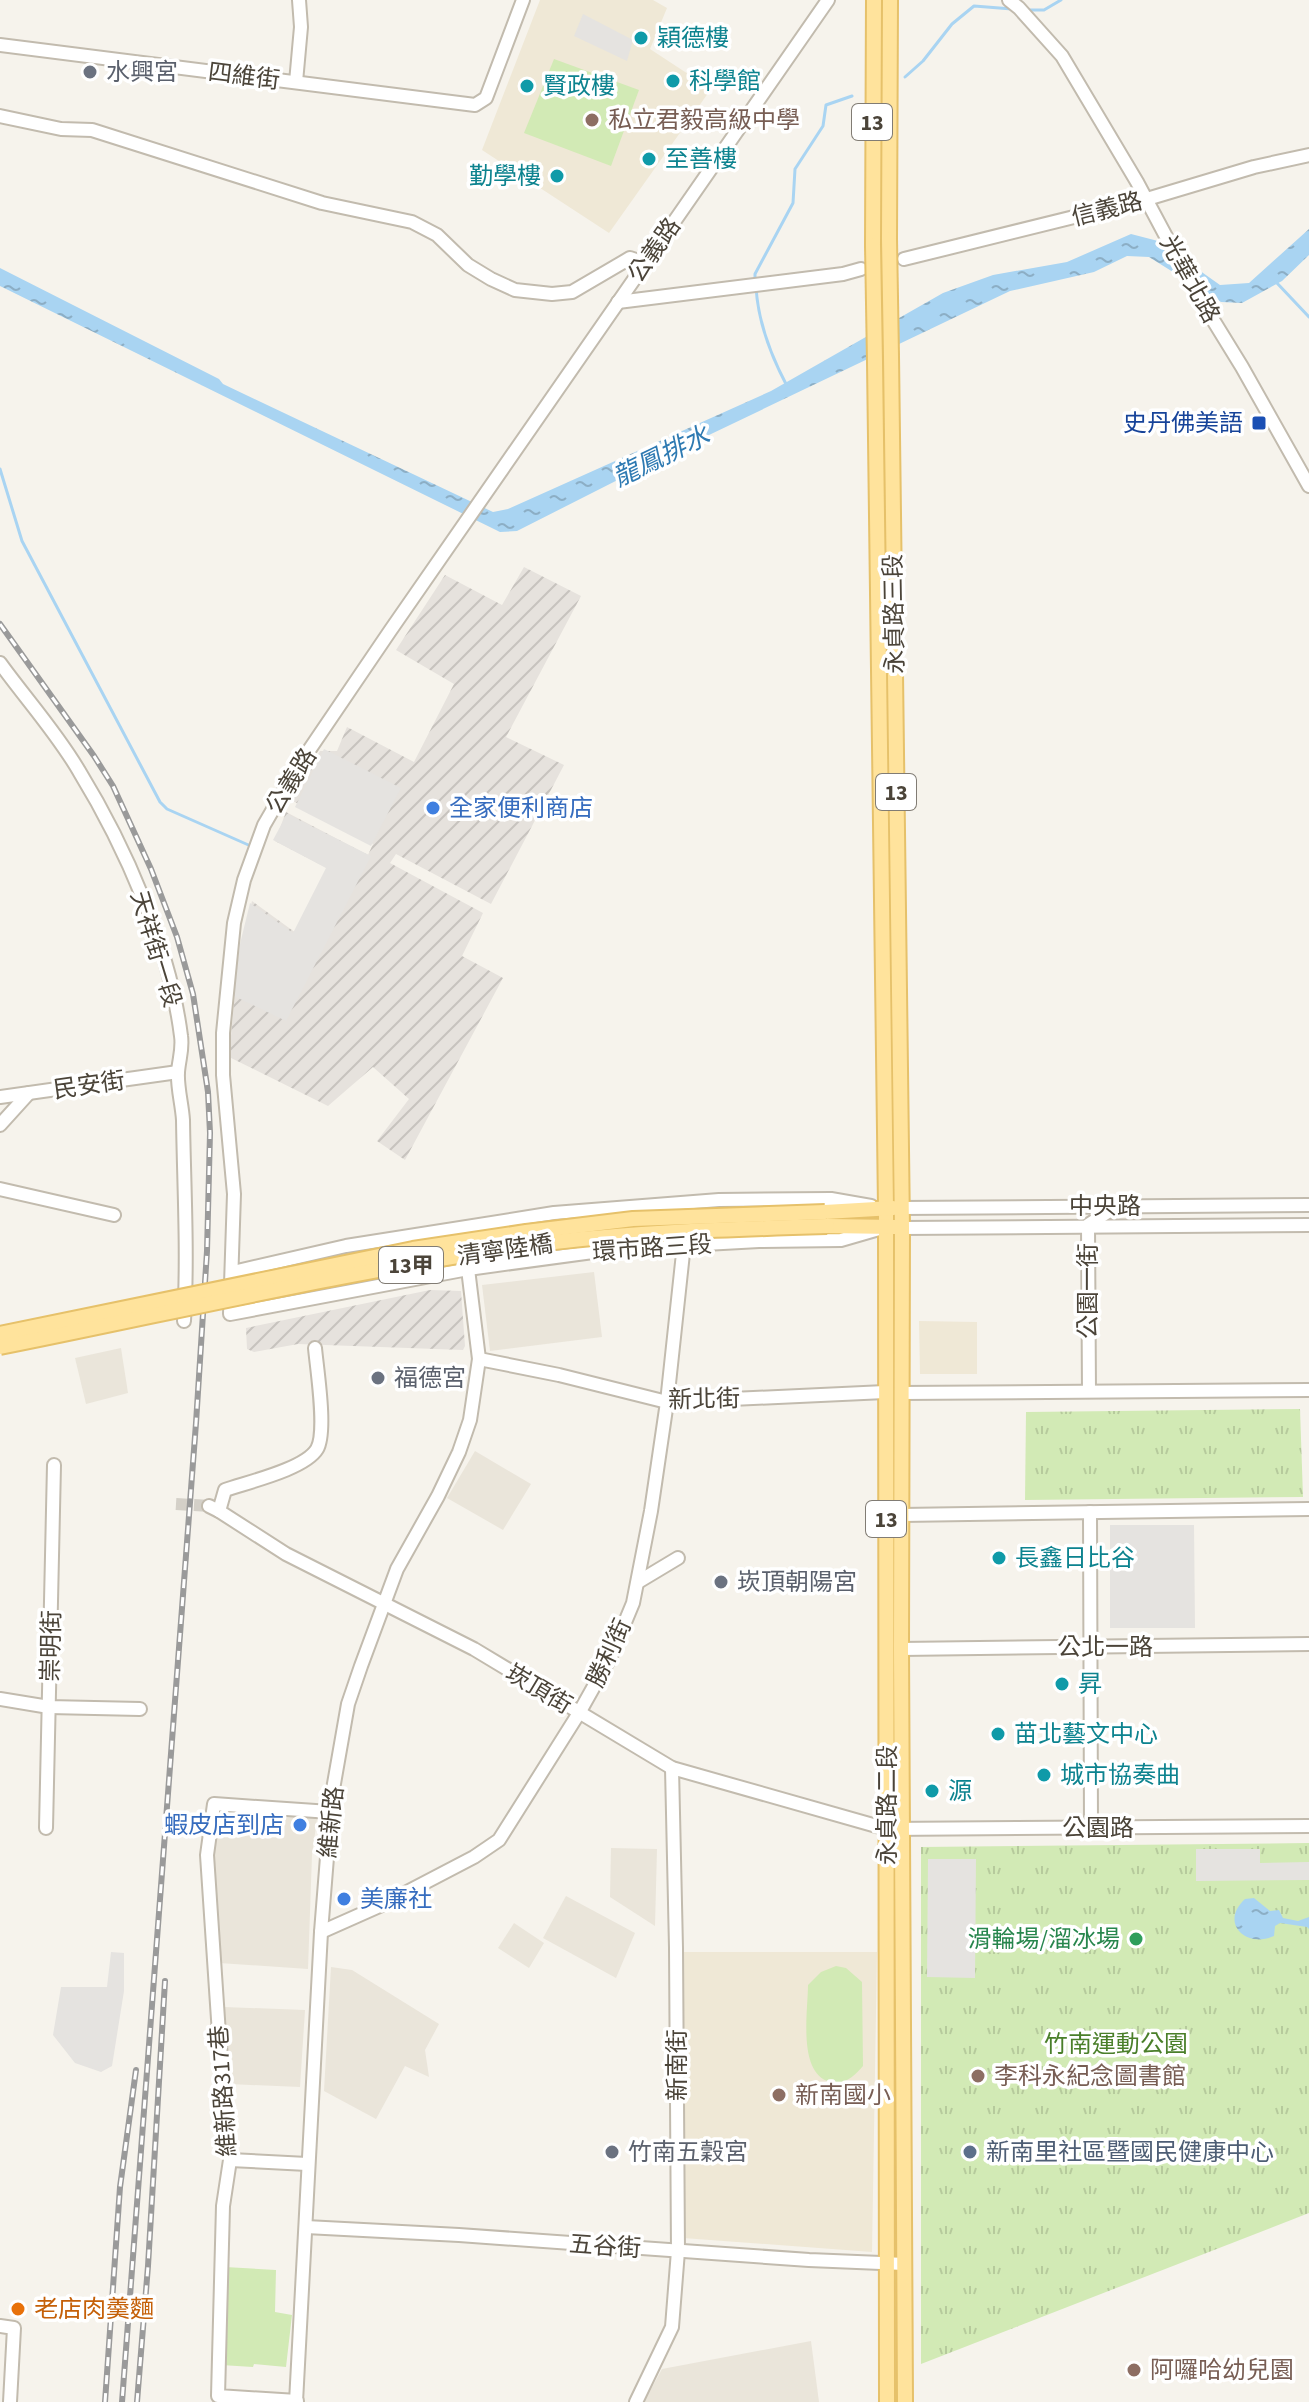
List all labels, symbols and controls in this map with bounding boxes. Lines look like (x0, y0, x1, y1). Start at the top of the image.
place label: 穎德樓 (657, 21, 729, 56)
marker: 穎德樓 (632, 29, 650, 47)
place label: 水興宮 (106, 55, 178, 90)
street label: 四維街 (206, 55, 282, 98)
marker: 水興宮 (81, 63, 99, 81)
place label: 科學館 (689, 64, 761, 99)
place label: 賢政樓 (543, 69, 615, 104)
marker: 科學館 (664, 72, 682, 90)
marker: 賢政樓 (518, 77, 536, 95)
place label: 私立君毅高級中學 (608, 103, 800, 138)
road number: 13 (852, 104, 892, 140)
marker: 私立君毅高級中學 (583, 111, 601, 129)
place label: 至善樓 (665, 142, 737, 177)
marker: 至善樓 (640, 150, 658, 168)
place label: 勤學樓 (469, 159, 541, 194)
marker: 勤學樓 (548, 167, 566, 185)
street label: 信義路 (1068, 184, 1146, 235)
street label: 公義路 (619, 211, 689, 290)
street label: 光華北路 (1151, 229, 1228, 330)
place label: 史丹佛美語 (1123, 406, 1243, 441)
marker: 史丹佛美語 (1250, 414, 1268, 432)
water label: 龍鳳排水 (606, 417, 717, 496)
street label: 永貞路三段 (876, 554, 913, 674)
street label: 公義路 (258, 741, 325, 821)
road number: 13 (876, 774, 916, 810)
place label: 全家便利商店 (449, 791, 593, 826)
marker: 全家便利商店 (424, 799, 442, 817)
street label: 天祥街一段 (121, 887, 190, 1012)
street label: 民安街 (51, 1063, 127, 1108)
street label: 中央路 (1069, 1189, 1141, 1224)
street label: 清寧陸橋 (455, 1226, 555, 1275)
street label: 環市路三段 (591, 1227, 713, 1270)
street label: 公園一街 (1071, 1243, 1106, 1339)
road number: 13甲 (379, 1247, 443, 1283)
place label: 福德宮 (394, 1361, 466, 1396)
marker: 福德宮 (369, 1369, 387, 1387)
street label: 新北街 (668, 1381, 740, 1418)
road number: 13 (866, 1501, 906, 1537)
place label: 長鑫日比谷 (1015, 1541, 1135, 1576)
marker: 長鑫日比谷 (990, 1549, 1008, 1567)
place label: 崁頂朝陽宮 (737, 1565, 857, 1600)
marker: 崁頂朝陽宮 (712, 1573, 730, 1591)
street label: 崇明街 (33, 1610, 70, 1682)
street label: 勝利街 (578, 1613, 641, 1693)
street label: 公北一路 (1057, 1630, 1153, 1665)
street label: 崁頂街 (499, 1656, 579, 1723)
place label: 昇 (1078, 1667, 1102, 1702)
marker: 昇 (1053, 1675, 1071, 1693)
place label: 苗北藝文中心 (1014, 1717, 1158, 1752)
marker: 苗北藝文中心 (989, 1725, 1007, 1743)
street label: 永貞路二段 (870, 1745, 905, 1865)
place label: 城市協奏曲 (1060, 1758, 1180, 1793)
marker: 城市協奏曲 (1035, 1766, 1053, 1784)
place label: 源 (948, 1774, 972, 1809)
marker: 源 (923, 1782, 941, 1800)
street label: 維新路 (310, 1784, 353, 1860)
place label: 蝦皮店到店 (164, 1808, 284, 1843)
street label: 公園路 (1062, 1811, 1134, 1846)
marker: 蝦皮店到店 (291, 1816, 309, 1834)
place label: 美廉社 (360, 1882, 432, 1917)
marker: 美廉社 (335, 1890, 353, 1908)
place label: 滑輪場/溜冰場 (968, 1922, 1120, 1957)
marker: 滑輪場/溜冰場 (1127, 1930, 1145, 1948)
street label: 維新路317巷 (201, 2024, 246, 2158)
park label: 竹南運動公園 (1044, 2027, 1188, 2062)
street label: 新南街 (660, 2029, 695, 2101)
place label: 李科永紀念圖書館 (994, 2059, 1186, 2094)
marker: 李科永紀念圖書館 (969, 2067, 987, 2085)
place label: 新南國小 (795, 2078, 891, 2113)
marker: 新南國小 (770, 2086, 788, 2104)
place label: 竹南五穀宮 (628, 2135, 748, 2170)
place label: 新南里社區暨國民健康中心 (986, 2135, 1274, 2170)
marker: 竹南五穀宮 (603, 2143, 621, 2161)
marker: 新南里社區暨國民健康中心 (961, 2143, 979, 2161)
street label: 五谷街 (568, 2227, 642, 2266)
place label: 老店肉羮麵 (34, 2292, 154, 2327)
marker: 老店肉羮麵 (9, 2300, 27, 2318)
place label: 阿囉哈幼兒園 (1150, 2353, 1294, 2388)
marker: 阿囉哈幼兒園 (1125, 2361, 1143, 2379)

